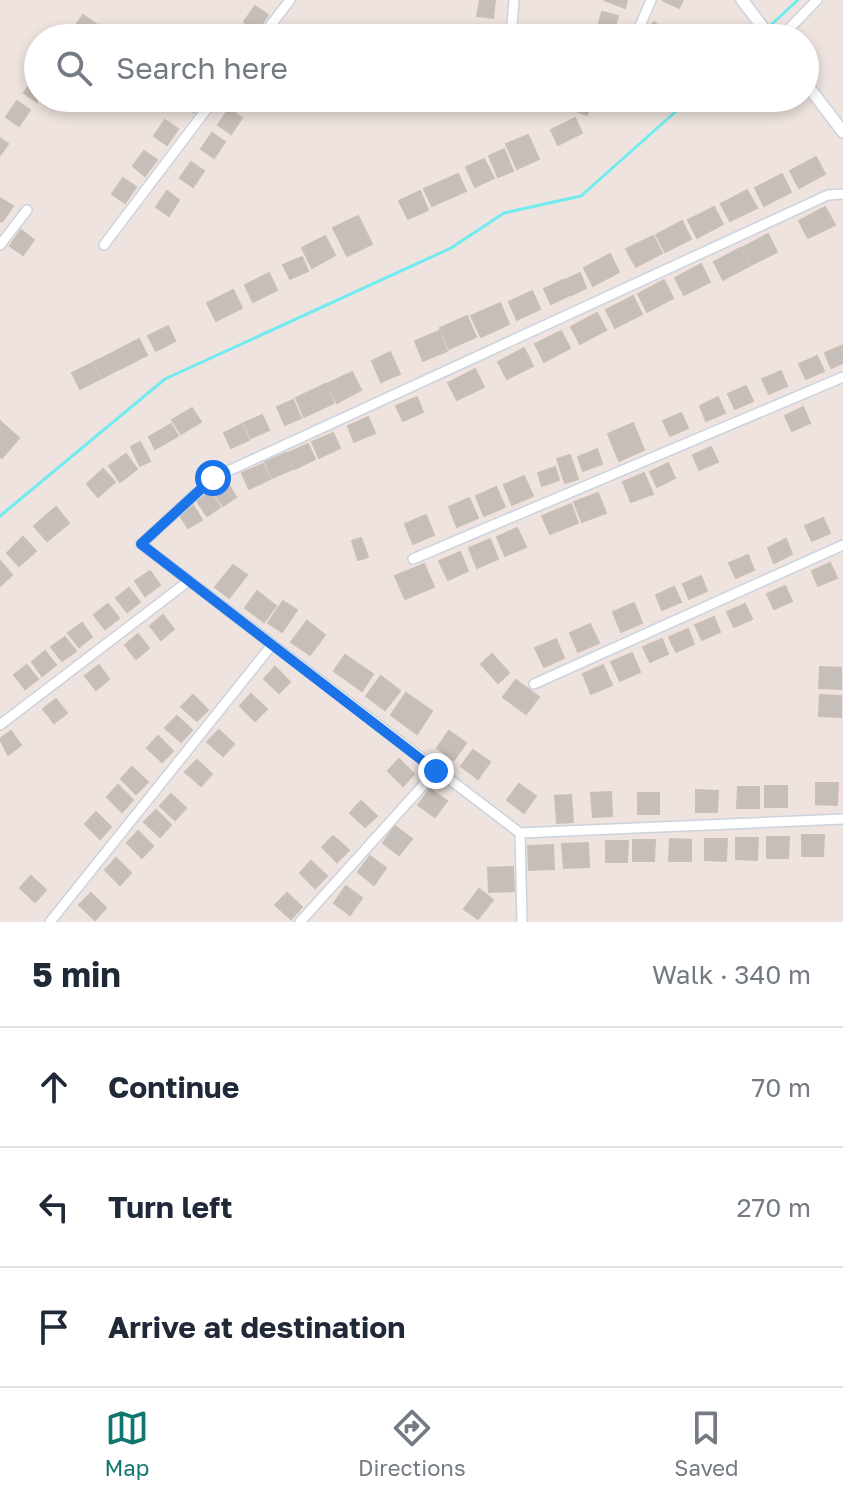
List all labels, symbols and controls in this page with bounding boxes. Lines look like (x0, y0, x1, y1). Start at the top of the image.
search box (24, 24, 819, 112)
icon: search (52, 46, 96, 90)
text: Search here (116, 50, 288, 86)
route start (195, 460, 231, 496)
route end (418, 753, 454, 789)
text: 5 min (32, 954, 121, 994)
text: Walk · 340 m (652, 959, 811, 990)
icon: ahead (32, 1065, 76, 1109)
text: Continue (108, 1069, 239, 1105)
text: 70 m (752, 1072, 811, 1103)
icon: left (32, 1185, 76, 1229)
text: Turn left (108, 1189, 233, 1225)
text: 270 m (737, 1192, 811, 1223)
icon: arrive (32, 1305, 76, 1349)
text: Arrive at destination (108, 1309, 405, 1345)
tab: Map (104, 1406, 149, 1481)
tab: Directions (358, 1406, 466, 1481)
tab: Saved (674, 1406, 739, 1481)

